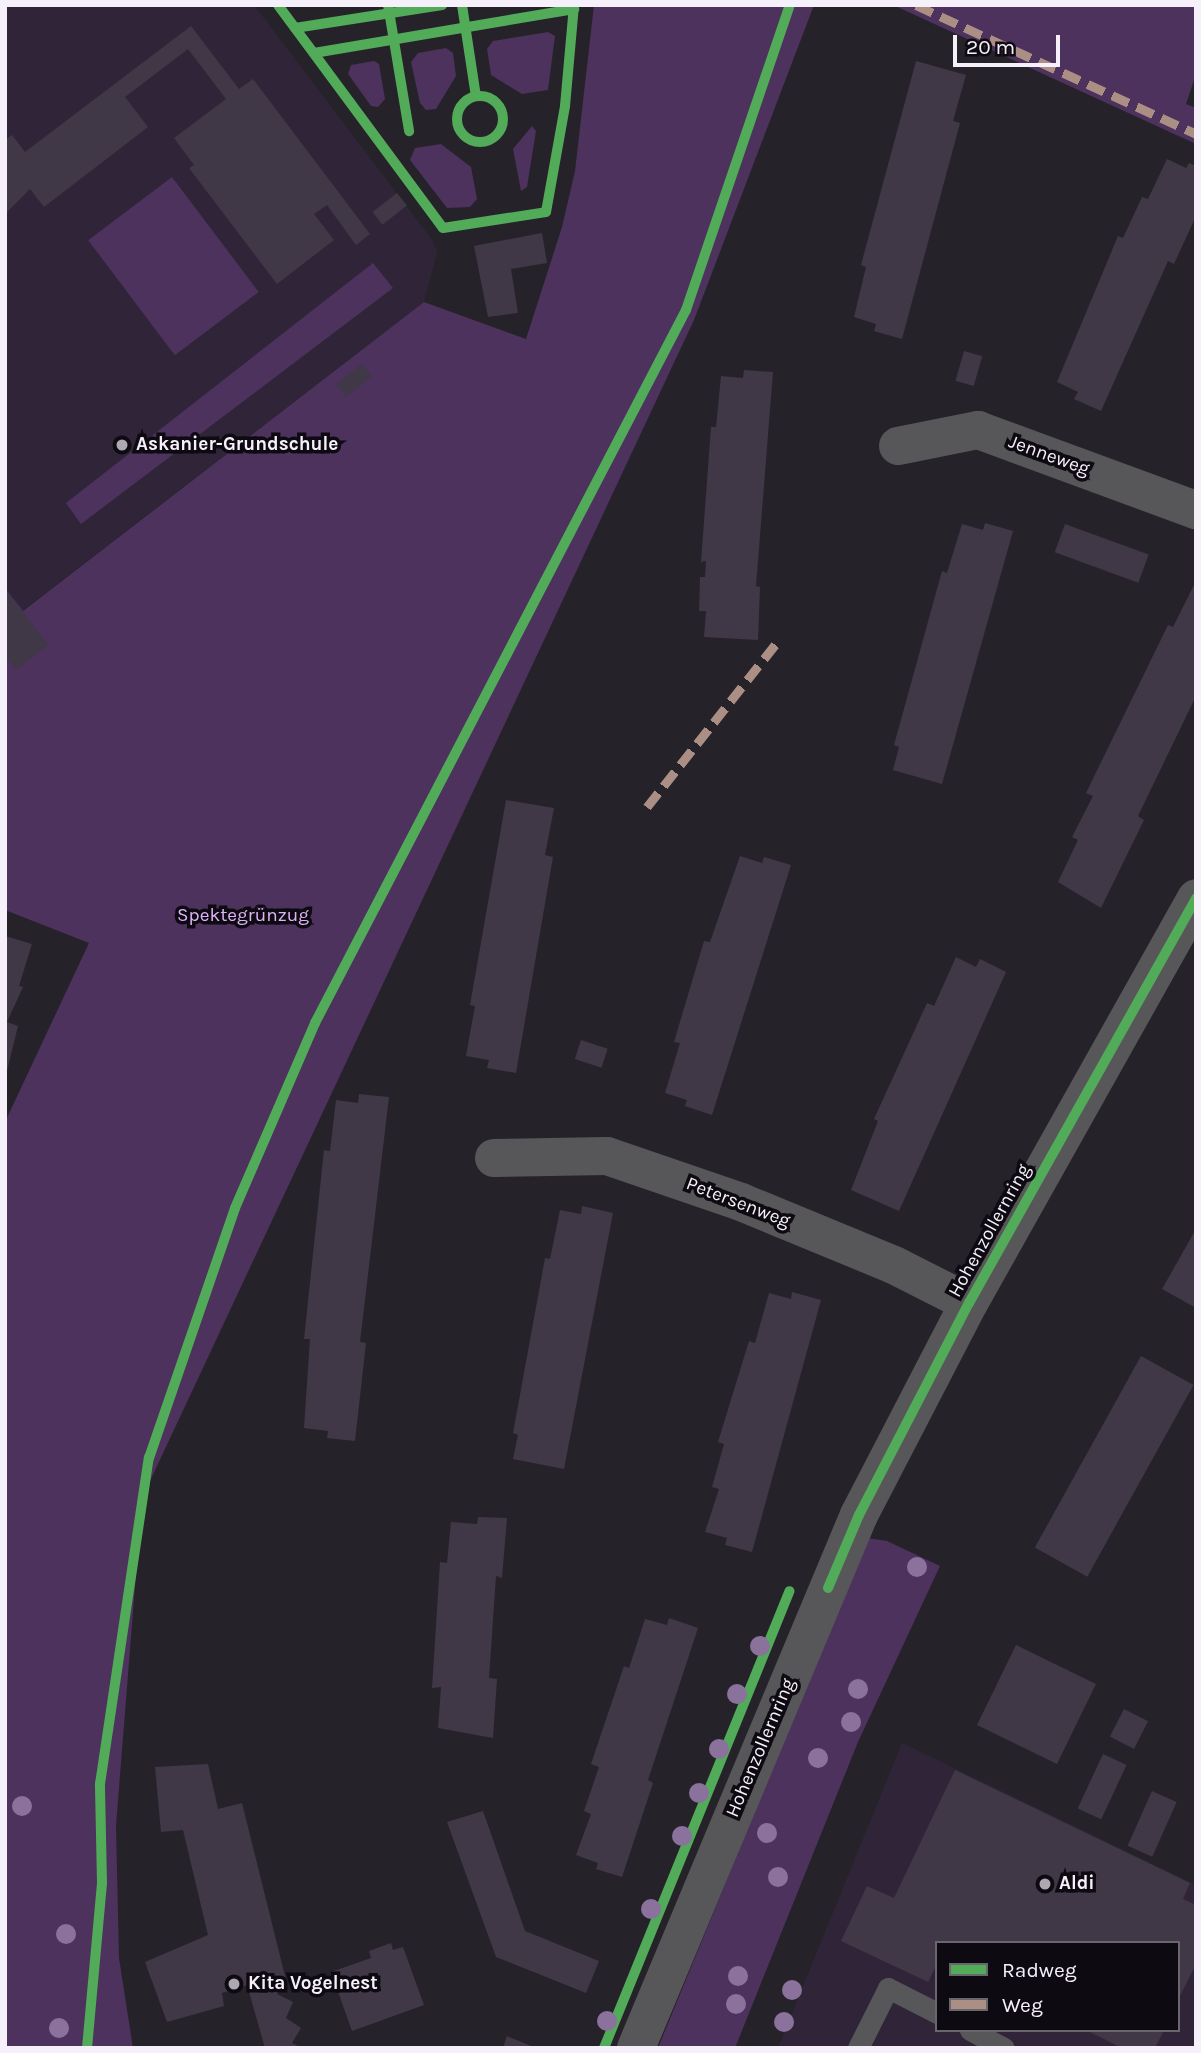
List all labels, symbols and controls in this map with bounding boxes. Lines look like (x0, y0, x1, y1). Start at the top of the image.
scale bar (956, 21, 1063, 65)
text: 20 m (966, 35, 1015, 59)
street label: Jenneweg (1005, 431, 1093, 481)
place label: Askanier-Grundschule (136, 434, 338, 456)
marker: Askanier-Grundschule (114, 437, 130, 453)
park label: Spektegrünzug (177, 905, 309, 927)
street label: Hohenzollernring (944, 1160, 1036, 1302)
street label: Petersenweg (683, 1173, 793, 1233)
street label: Hohenzollernring (721, 1675, 801, 1821)
place label: Aldi (1059, 1873, 1095, 1895)
marker: Aldi (1037, 1876, 1053, 1892)
legend (935, 1941, 1180, 2032)
text: Radweg (1002, 1958, 1077, 1982)
place label: Kita Vogelnest (248, 1973, 378, 1995)
marker: Kita Vogelnest (226, 1976, 242, 1992)
text: Weg (1002, 1993, 1043, 2017)

